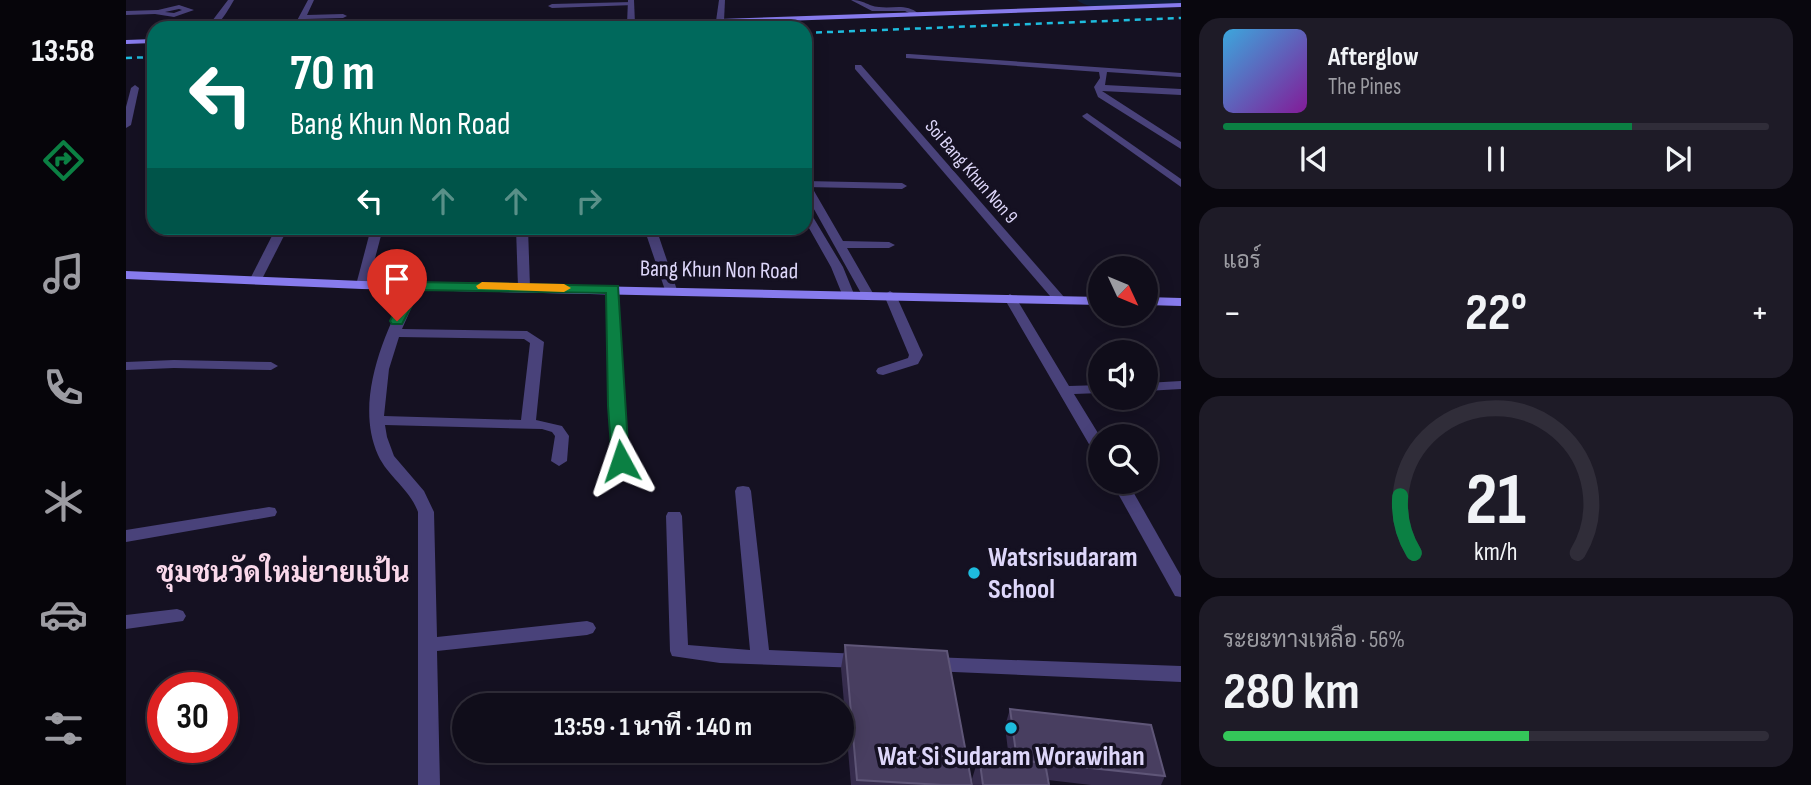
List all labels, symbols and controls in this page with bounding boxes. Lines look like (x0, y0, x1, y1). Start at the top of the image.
text: 13:58 (31, 32, 95, 71)
text: Afterglow (1328, 42, 1419, 73)
text: 70 m (290, 45, 375, 104)
icon: left (175, 49, 266, 140)
text: The Pines (1328, 73, 1401, 101)
text: Bang Khun Non Road (290, 105, 510, 144)
street label: Soi Bang Khun Non 9 (920, 115, 1022, 229)
icon: directions (39, 136, 88, 185)
icon: previous (1295, 140, 1333, 178)
icon: pause (1477, 140, 1515, 178)
icon: next (1659, 140, 1697, 178)
icon: left (351, 182, 389, 220)
icon: ahead (424, 182, 462, 220)
icon: ahead (497, 182, 535, 220)
icon: right (570, 182, 608, 220)
text: แอร์ (1223, 247, 1261, 275)
icon: music (39, 249, 88, 298)
pin (367, 249, 427, 321)
street label: Bang Khun Non Road (640, 255, 798, 285)
north arrow (1088, 256, 1158, 326)
map controls (1088, 256, 1158, 494)
icon: arrive (378, 260, 416, 298)
text: 22° (1465, 282, 1527, 345)
text: − (1223, 291, 1242, 336)
text: + (1750, 291, 1769, 336)
button: sound (1088, 340, 1158, 410)
icon: phone (39, 363, 88, 412)
position arrow (584, 424, 658, 498)
button: search (1088, 424, 1158, 494)
text: 21 (1466, 457, 1526, 545)
icon: climate (39, 477, 88, 526)
text: km/h (1474, 537, 1518, 568)
place label: Watsrisudaram School (988, 541, 1137, 606)
district label: ชุมชนวัดใหม่ยายแป้น (156, 553, 410, 592)
marker: Watsrisudaram School (966, 565, 982, 581)
icon: car (39, 590, 88, 639)
text: ระยะทางเหลือ · 56% (1223, 626, 1405, 654)
text: 280 km (1223, 661, 1360, 724)
speed limit sign: 30 (147, 672, 238, 763)
icon: filters (39, 704, 88, 753)
text: 13:59 · 1 นาที · 140 m (554, 712, 752, 743)
marker: Wat Si Sudaram Worawihan (1003, 720, 1019, 736)
place label: Wat Si Sudaram Worawihan (877, 740, 1145, 773)

